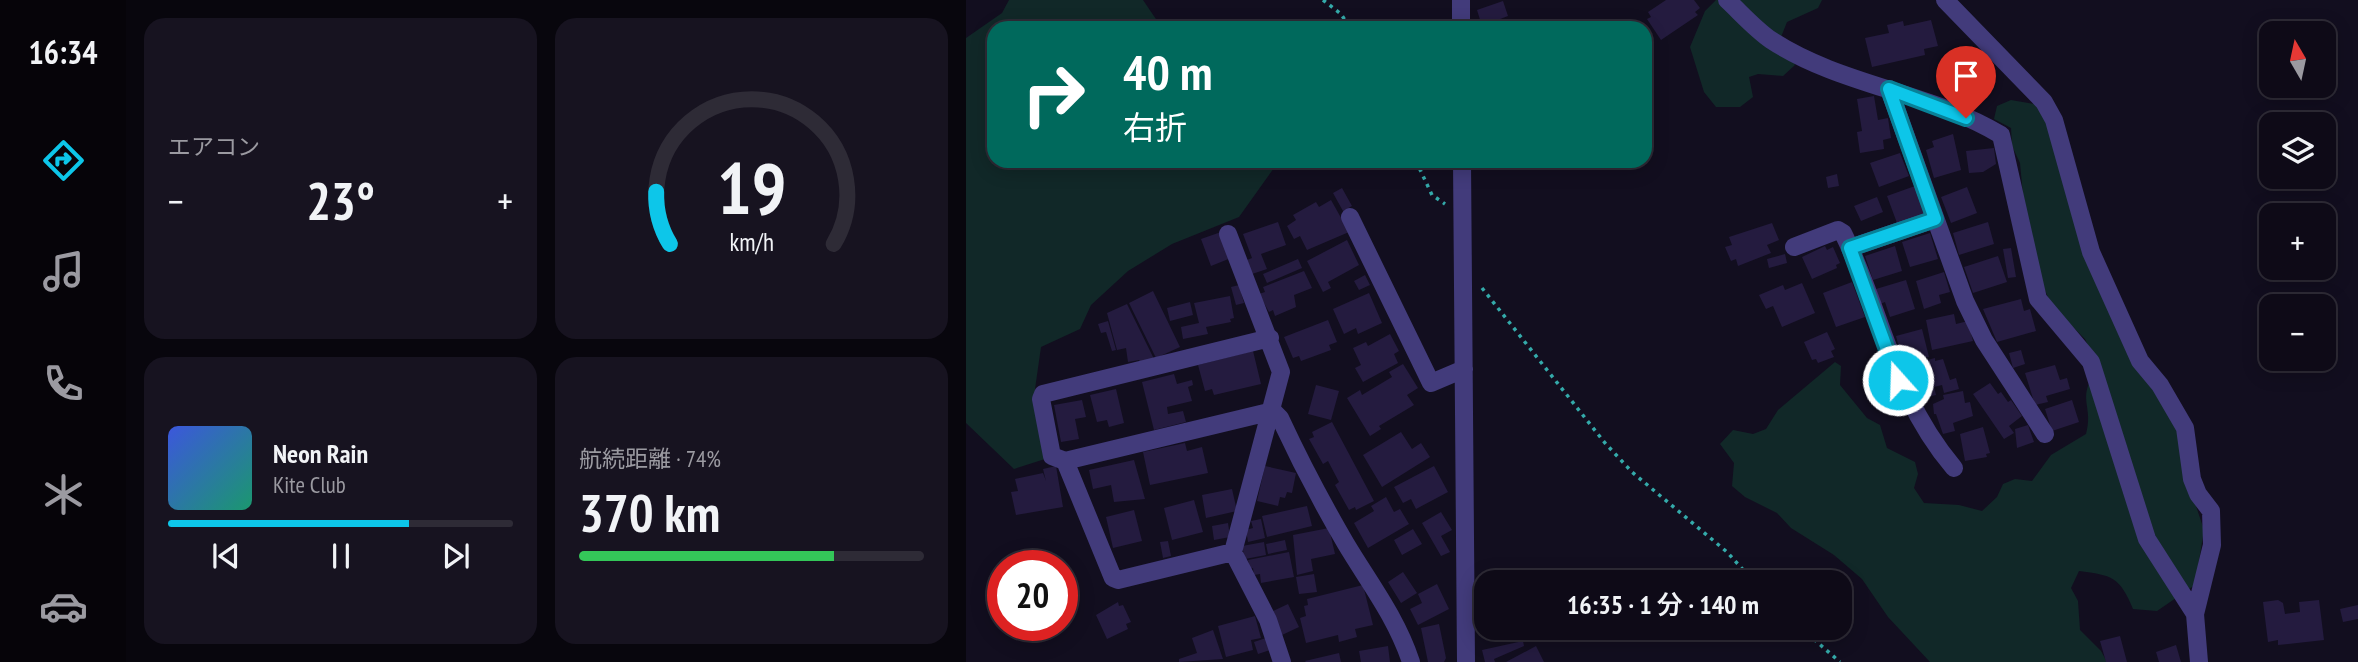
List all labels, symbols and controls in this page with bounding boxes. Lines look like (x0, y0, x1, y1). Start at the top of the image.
north arrow (2259, 21, 2336, 98)
map controls (2259, 21, 2336, 371)
text: 16:34 (28, 31, 98, 73)
text: 40 m (1123, 40, 1212, 104)
pin (1936, 46, 1996, 118)
icon: right (1008, 49, 1099, 140)
icon: arrive (1947, 57, 1985, 95)
text: 右折 (1123, 106, 1187, 148)
button: layers (2259, 112, 2336, 189)
text: エアコン (168, 132, 260, 161)
icon: directions (39, 136, 88, 185)
text: 19 (717, 141, 786, 235)
text: 23° (306, 167, 375, 234)
text: − (168, 176, 184, 225)
text: + (497, 176, 513, 225)
button: + (2259, 203, 2336, 280)
text: km/h (729, 226, 774, 258)
icon: music (39, 247, 88, 296)
button: − (2259, 294, 2336, 371)
position arrow (1861, 343, 1935, 417)
icon: phone (39, 359, 88, 408)
text: Neon Rain (273, 437, 368, 470)
text: 航続距離 · 74% (579, 444, 721, 473)
icon: climate (39, 470, 88, 519)
text: Kite Club (273, 470, 346, 499)
text: 370 km (579, 479, 720, 546)
icon: previous (207, 537, 245, 575)
icon: pause (322, 537, 360, 575)
icon: next (437, 537, 475, 575)
speed limit sign: 20 (987, 550, 1078, 641)
icon: car (39, 582, 88, 631)
text: 16:35 · 1 分 · 140 m (1567, 588, 1759, 621)

